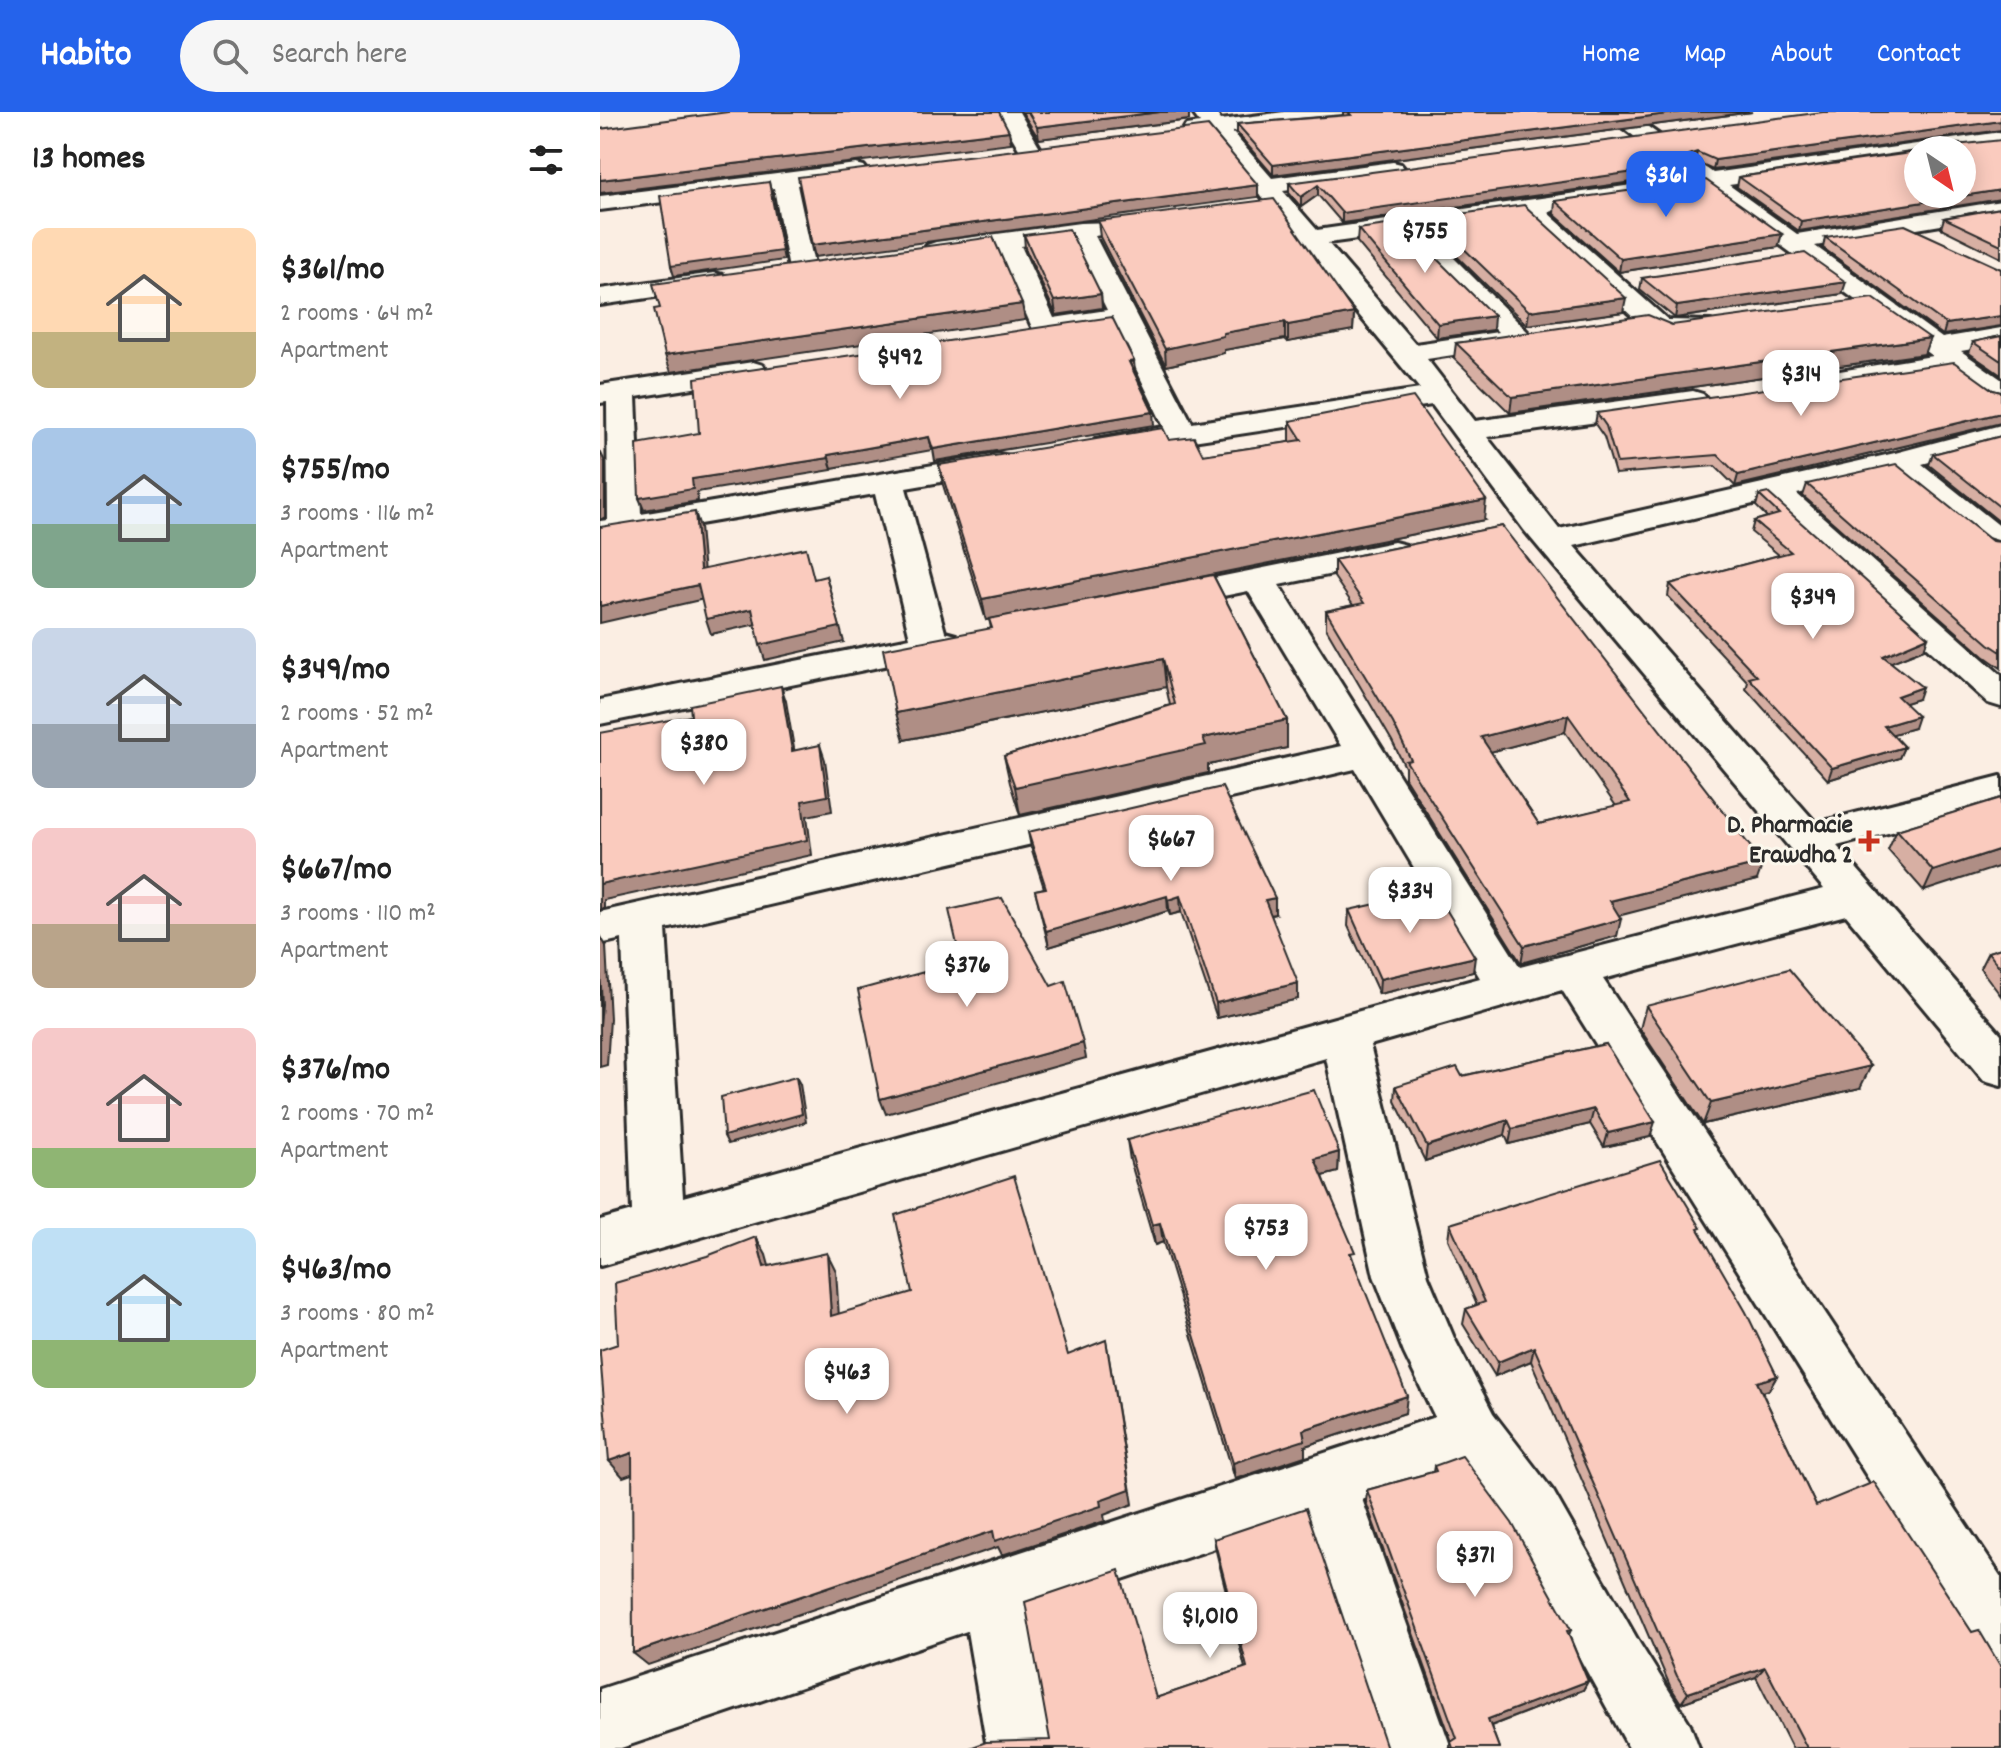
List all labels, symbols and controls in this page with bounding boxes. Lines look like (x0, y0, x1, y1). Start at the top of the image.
search box (180, 20, 740, 92)
text: Habito (40, 29, 132, 84)
icon: search (208, 34, 252, 78)
text: Search here (272, 35, 407, 78)
text: Home (1582, 36, 1640, 76)
text: Map (1684, 36, 1726, 76)
text: About (1770, 36, 1833, 76)
text: Contact (1877, 36, 1961, 76)
text: 13 homes (32, 136, 146, 185)
north arrow (1904, 136, 1976, 208)
map controls (1904, 136, 1976, 208)
icon: filters (524, 138, 568, 182)
pin: $361 (1619, 151, 1713, 219)
text: $361 (1644, 158, 1688, 195)
pin: $755 (1378, 207, 1472, 275)
text: $755 (1401, 214, 1449, 251)
text: $361/mo (280, 247, 385, 296)
icon: home (96, 260, 192, 356)
text: 2 rooms · 64 m² (280, 296, 434, 333)
text: Apartment (280, 333, 389, 370)
pin: $492 (853, 333, 947, 401)
text: $492 (876, 340, 924, 377)
pin: $314 (1754, 350, 1848, 418)
text: $314 (1780, 357, 1822, 394)
text: $755/mo (280, 447, 390, 496)
icon: home (96, 460, 192, 556)
text: 3 rooms · 116 m² (280, 496, 434, 533)
text: Apartment (280, 533, 389, 570)
pin: $349 (1766, 573, 1860, 641)
text: $349 (1789, 580, 1837, 617)
text: $349/mo (280, 647, 390, 696)
icon: home (96, 660, 192, 756)
text: 2 rooms · 52 m² (280, 696, 433, 733)
pin: $380 (657, 719, 751, 787)
text: $380 (679, 726, 729, 763)
text: Apartment (280, 733, 389, 770)
place label: D. Pharmacie Erawdha 2 (1727, 808, 1853, 875)
pin: $667 (1124, 815, 1218, 883)
text: $667 (1147, 822, 1195, 859)
marker: D. Pharmacie Erawdha 2 (1860, 832, 1878, 850)
text: $667/mo (280, 847, 392, 896)
icon: home (96, 860, 192, 956)
pin: $334 (1363, 867, 1457, 935)
text: $334 (1386, 874, 1434, 911)
text: 3 rooms · 110 m² (280, 896, 436, 933)
text: Apartment (280, 933, 389, 970)
pin: $376 (920, 941, 1014, 1009)
text: $376 (943, 948, 991, 985)
text: $376/mo (280, 1047, 390, 1096)
icon: home (96, 1060, 192, 1156)
text: 2 rooms · 70 m² (280, 1096, 434, 1133)
text: Apartment (280, 1133, 389, 1170)
pin: $753 (1219, 1204, 1313, 1272)
text: $753 (1243, 1211, 1289, 1248)
text: $463/mo (280, 1247, 391, 1296)
icon: home (96, 1260, 192, 1356)
text: 3 rooms · 80 m² (280, 1296, 435, 1333)
text: Apartment (280, 1333, 389, 1370)
pin: $463 (800, 1348, 894, 1416)
text: $463 (823, 1355, 871, 1392)
pin: $371 (1428, 1531, 1522, 1599)
text: $371 (1455, 1538, 1495, 1575)
pin: $1,010 (1145, 1592, 1275, 1660)
text: $1,010 (1181, 1599, 1239, 1636)

